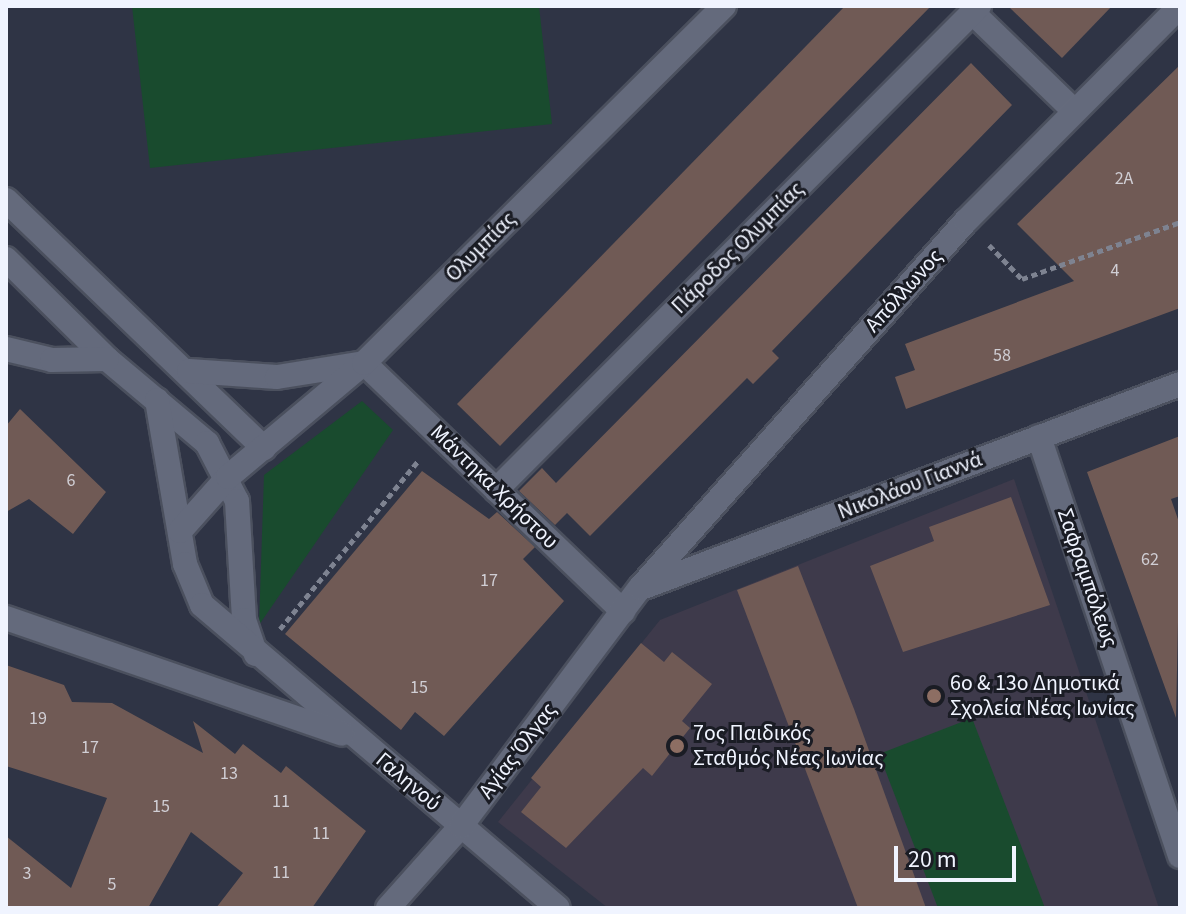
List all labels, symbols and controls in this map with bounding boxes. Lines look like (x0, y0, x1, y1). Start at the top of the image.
house number: 2A (1115, 168, 1133, 190)
street label: Πάροδος Ολυμπίας (666, 176, 810, 320)
street label: Ολυμπίας (440, 206, 522, 288)
street label: Απόλλωνος (860, 244, 948, 338)
house number: 4 (1111, 260, 1119, 282)
house number: 58 (993, 345, 1011, 367)
street label: Μάντηκα Χρήστου (425, 419, 563, 555)
street label: Νικολάου Γιαννά (834, 446, 986, 526)
house number: 6 (67, 470, 75, 492)
street label: Σαφραμπόλεως (1051, 505, 1123, 651)
house number: 62 (1141, 549, 1159, 571)
house number: 17 (480, 570, 498, 592)
place label: 6ο & 13ο Δημοτικά Σχολεία Νέας Ιωνίας (950, 670, 1135, 722)
house number: 15 (410, 677, 428, 699)
marker: 6ο & 13ο Δημοτικά Σχολεία Νέας Ιωνίας (925, 687, 943, 705)
street label: Αγίας Όλγας (473, 698, 563, 804)
house number: 19 (29, 708, 47, 730)
place label: 7ος Παιδικός Σταθμός Νέας Ιωνίας (693, 720, 884, 772)
house number: 17 (81, 737, 99, 759)
marker: 7ος Παιδικός Σταθμός Νέας Ιωνίας (668, 737, 686, 755)
street label: Γαληνού (370, 747, 446, 817)
house number: 13 (220, 763, 238, 785)
house number: 11 (272, 791, 290, 813)
house number: 15 (152, 796, 170, 818)
house number: 11 (312, 823, 330, 845)
scale bar (898, 830, 1020, 880)
text: 20 m (908, 842, 957, 877)
house number: 11 (272, 862, 290, 884)
house number: 3 (23, 863, 31, 885)
house number: 5 (108, 874, 116, 896)

